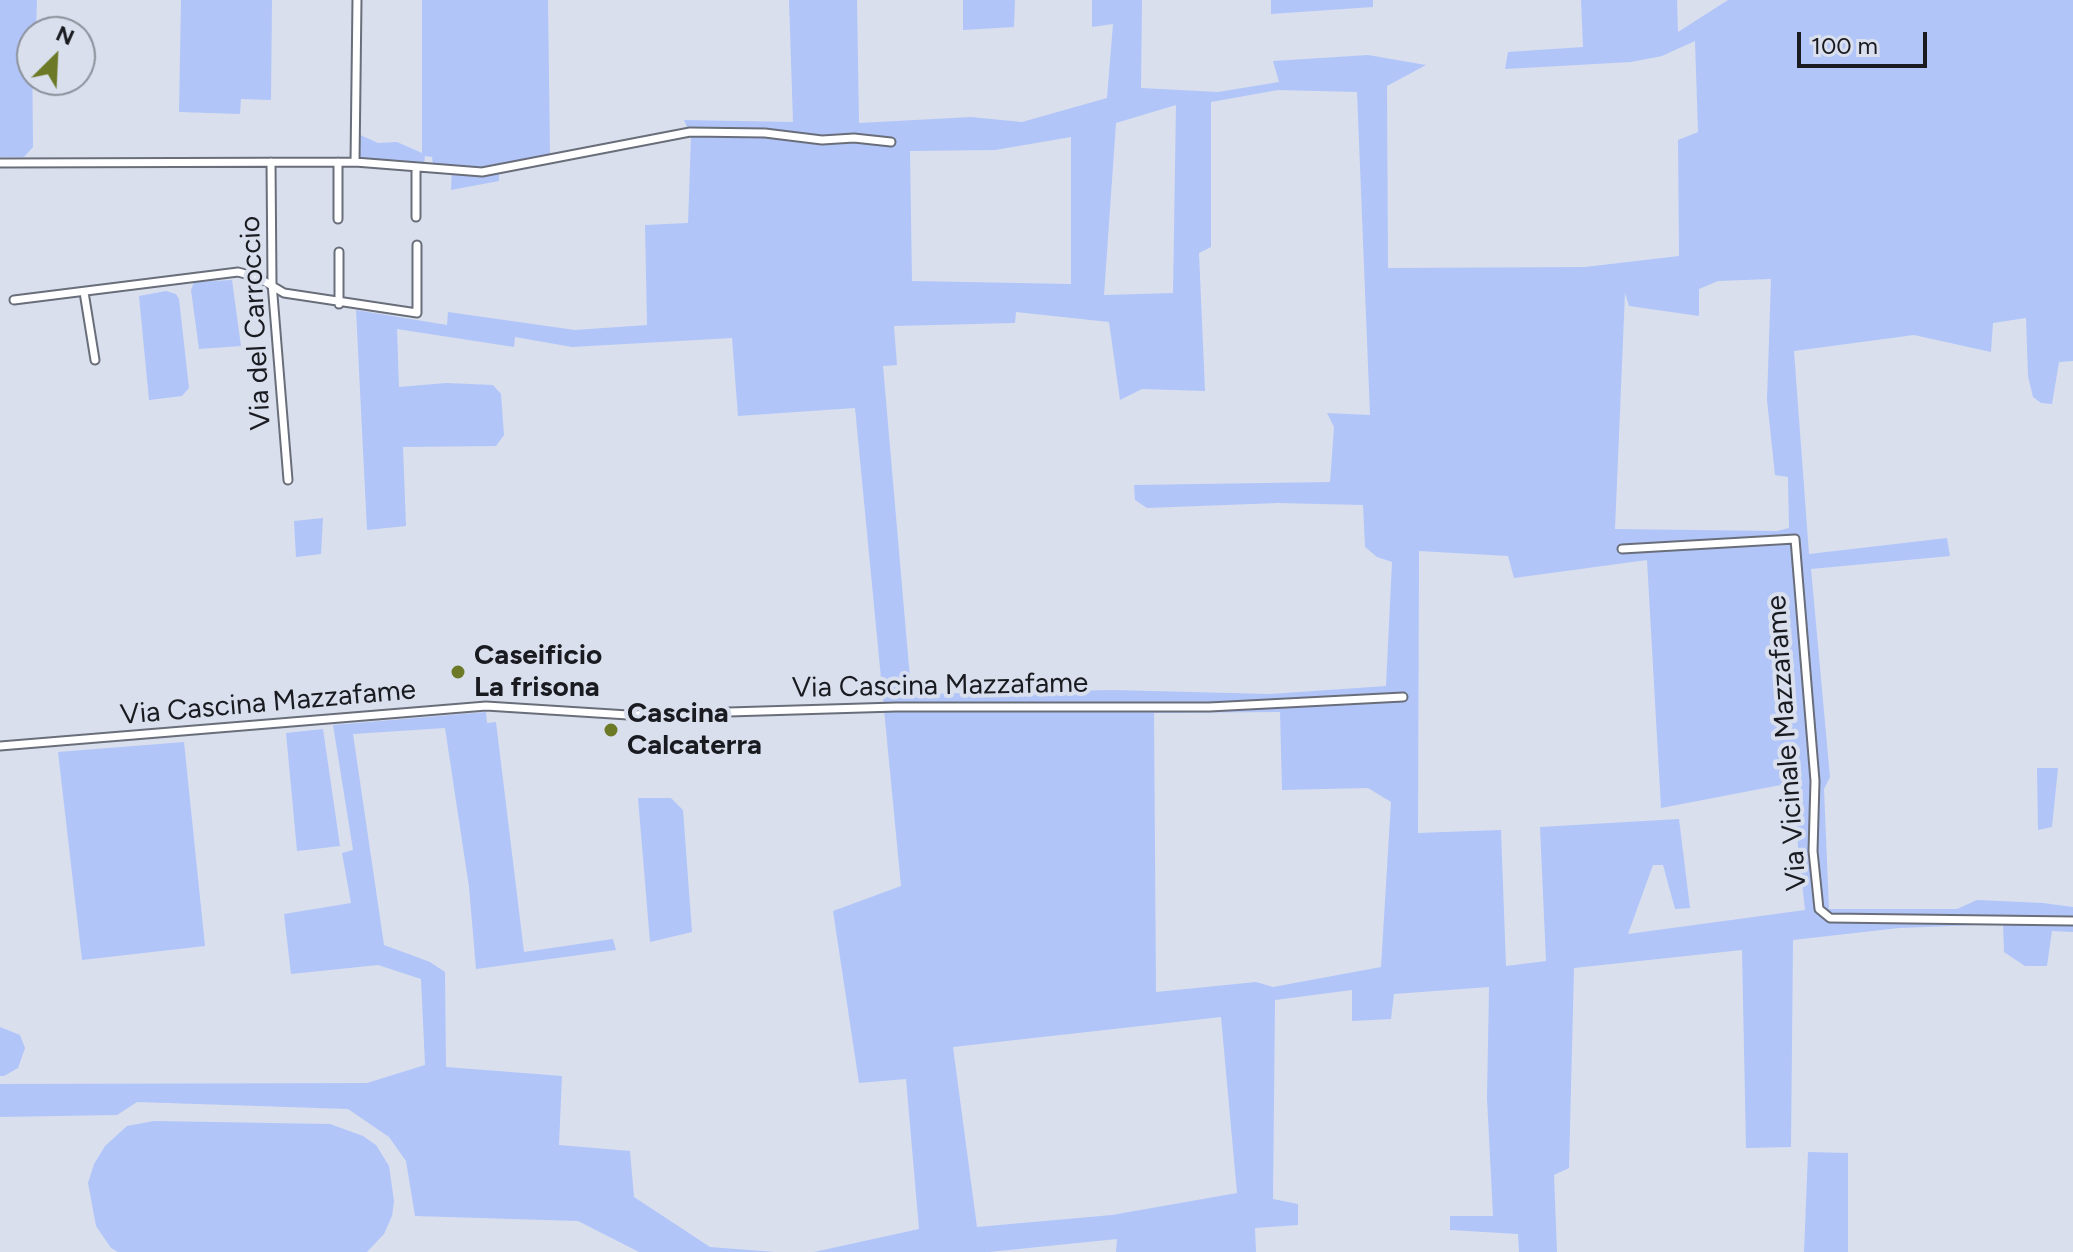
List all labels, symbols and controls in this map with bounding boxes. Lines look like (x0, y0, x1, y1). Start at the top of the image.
north arrow (16, 16, 96, 96)
scale bar (1801, 16, 1931, 66)
text: N (52, 20, 78, 51)
text: 100 m (1811, 31, 1878, 60)
street label: Via del Carroccio (234, 215, 278, 431)
street label: Via Vicinale Mazzafame (1760, 594, 1814, 892)
place label: Caseificio La frisona (474, 639, 602, 705)
marker: Caseificio La frisona (449, 663, 467, 681)
street label: Via Cascina Mazzafame (792, 667, 1088, 705)
street label: Via Cascina Mazzafame (119, 673, 417, 733)
place label: Cascina Calcaterra (627, 697, 762, 763)
marker: Cascina Calcaterra (602, 721, 620, 739)

